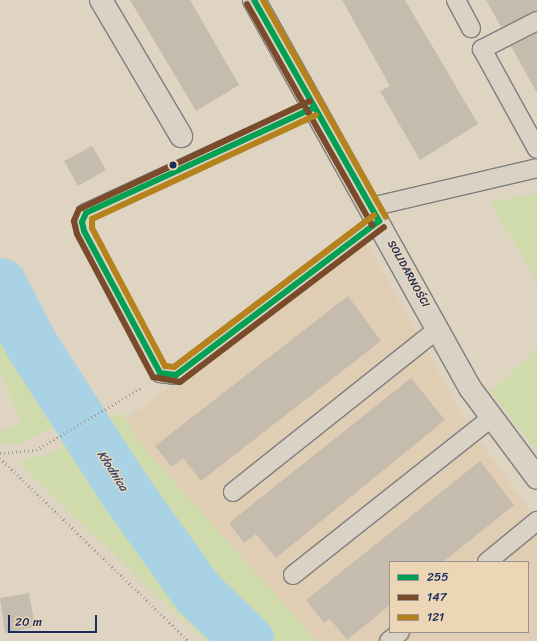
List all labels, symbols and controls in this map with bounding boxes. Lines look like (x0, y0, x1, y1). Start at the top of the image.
unlabelled marker (168, 160, 178, 170)
street label: SOLIDARNOŚCI (384, 238, 432, 310)
water label: Kłodnica (94, 448, 130, 494)
legend (389, 561, 529, 633)
text: 255 (427, 566, 449, 588)
text: 147 (427, 586, 447, 608)
text: 121 (427, 606, 444, 628)
scale bar (10, 607, 99, 633)
text: 20 m (15, 611, 42, 633)

